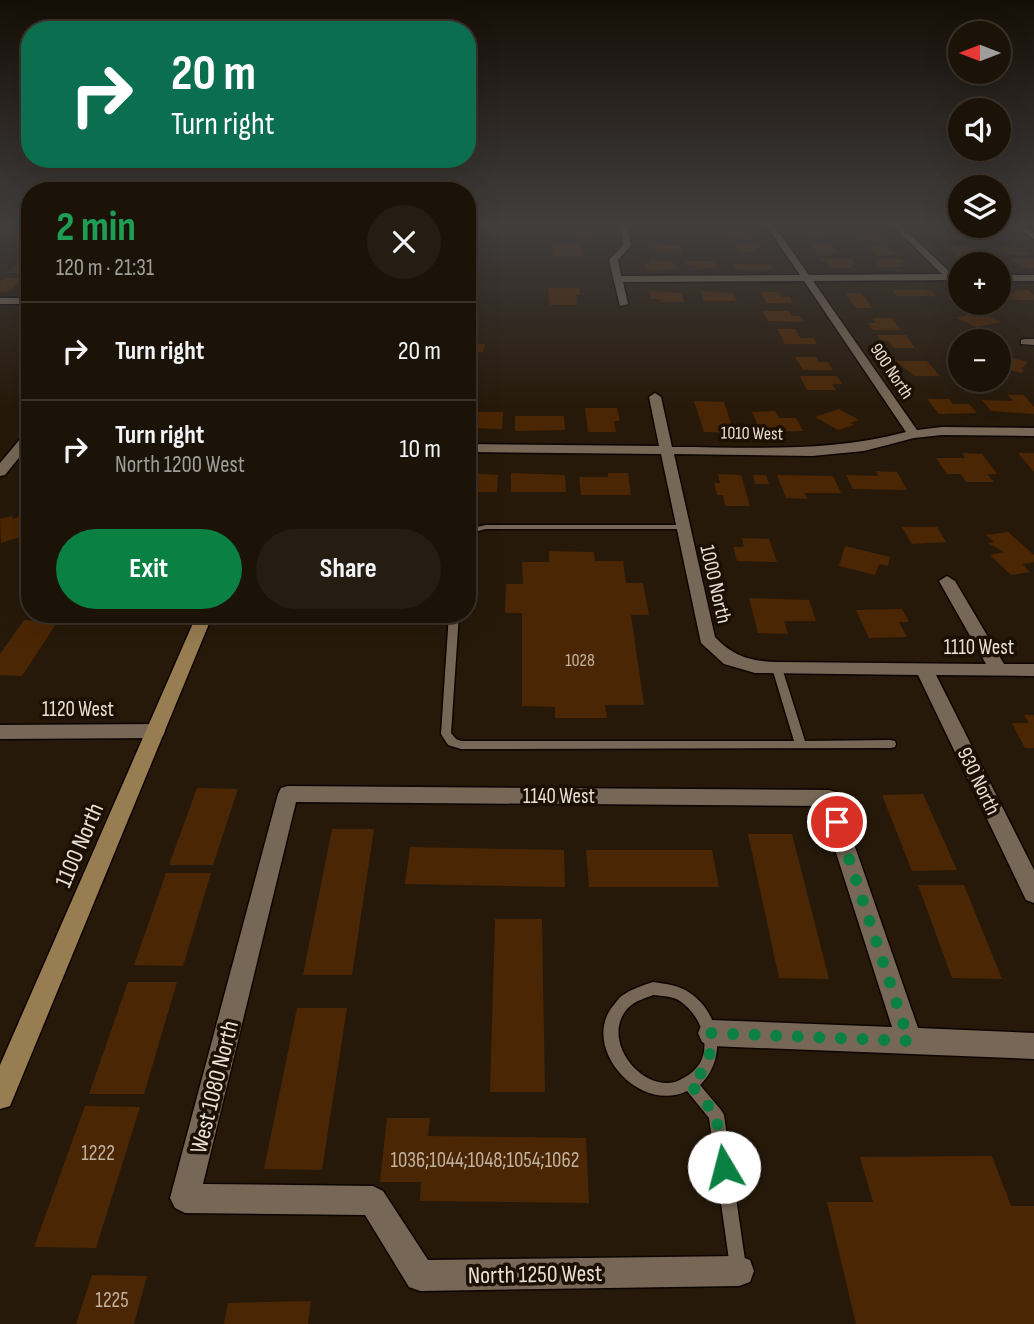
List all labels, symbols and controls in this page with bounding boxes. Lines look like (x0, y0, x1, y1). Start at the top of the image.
north arrow (948, 21, 1012, 84)
map controls (948, 21, 1011, 392)
text: 20 m (171, 45, 256, 104)
icon: right (56, 49, 147, 140)
button: sound (948, 98, 1011, 161)
text: Turn right (171, 105, 275, 144)
button: layers (948, 175, 1011, 238)
text: 2 min (56, 202, 136, 253)
button: close (367, 205, 441, 279)
button: + (948, 252, 1011, 315)
text: 120 m · 21:31 (56, 254, 154, 282)
button: − (948, 329, 1011, 392)
icon: right (56, 332, 94, 370)
text: Turn right (115, 336, 204, 367)
text: 20 m (398, 336, 441, 367)
street label: 900 North (866, 340, 918, 403)
text: Turn right (115, 420, 204, 451)
street label: 1010 West (721, 422, 784, 445)
icon: right (56, 430, 94, 468)
text: 10 m (399, 434, 441, 465)
text: North 1200 West (115, 451, 245, 479)
button: Exit (56, 529, 242, 609)
button: Share (256, 529, 441, 609)
street label: 1000 North (694, 542, 737, 626)
street label: 1110 West (944, 635, 1014, 660)
house number: 1028 (565, 650, 595, 671)
street label: 1120 West (42, 697, 114, 722)
street label: 930 North (952, 743, 1006, 819)
street label: 1140 West (523, 784, 595, 809)
pin (807, 792, 867, 852)
street label: 1100 North (49, 799, 110, 892)
icon: arrive (818, 803, 856, 841)
street label: West 1080 North (184, 1018, 245, 1156)
position arrow (687, 1130, 761, 1204)
house number: 1222 (81, 1141, 115, 1166)
house number: 1036;1044;1048;1054;1062 (391, 1148, 579, 1173)
street label: North 1250 West (468, 1259, 602, 1290)
house number: 1225 (95, 1288, 129, 1313)

